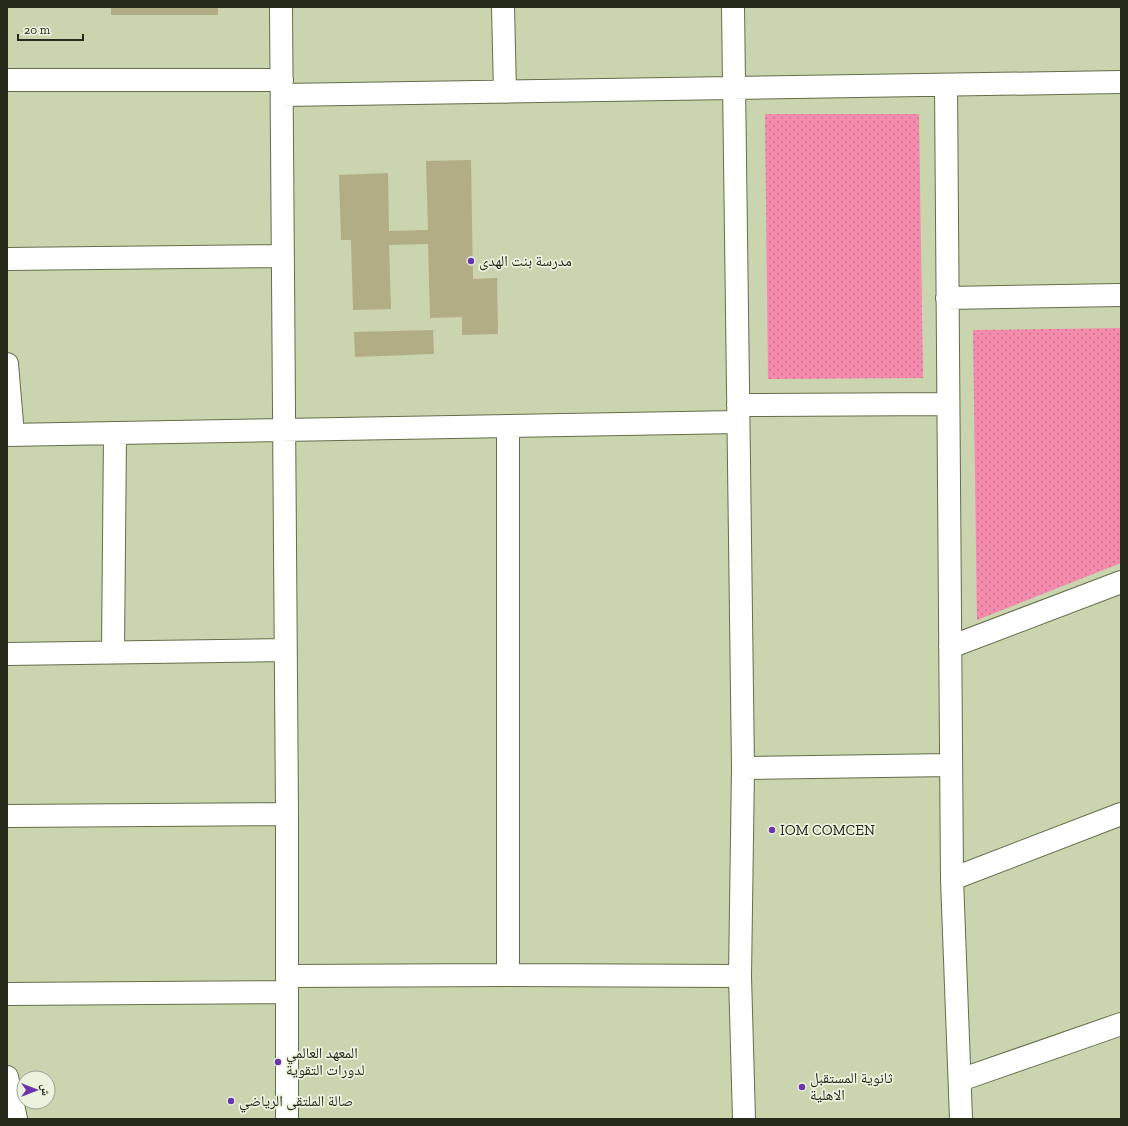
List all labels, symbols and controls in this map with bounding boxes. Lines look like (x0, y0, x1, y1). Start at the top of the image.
scale bar (18, 16, 83, 42)
text: 20 m (24, 23, 51, 37)
place label: مدرسة بنت الهدی (479, 252, 572, 271)
marker: مدرسة بنت الهدی (466, 256, 476, 266)
place label: IOM COMCEN (780, 821, 875, 839)
marker: IOM COMCEN (767, 825, 777, 835)
place label: المعهد العالمي لدورات التقوية (286, 1044, 365, 1079)
marker: المعهد العالمي لدورات التقوية (273, 1057, 283, 1067)
place label: ثانوية المستقبل الاهلية (810, 1069, 893, 1104)
north arrow (16, 1070, 56, 1110)
marker: ثانوية المستقبل الاهلية (797, 1082, 807, 1092)
text: ش (38, 1084, 52, 1096)
place label: صالة الملتقى الرياضي (239, 1092, 353, 1113)
marker: صالة الملتقى الرياضي (226, 1096, 236, 1106)

